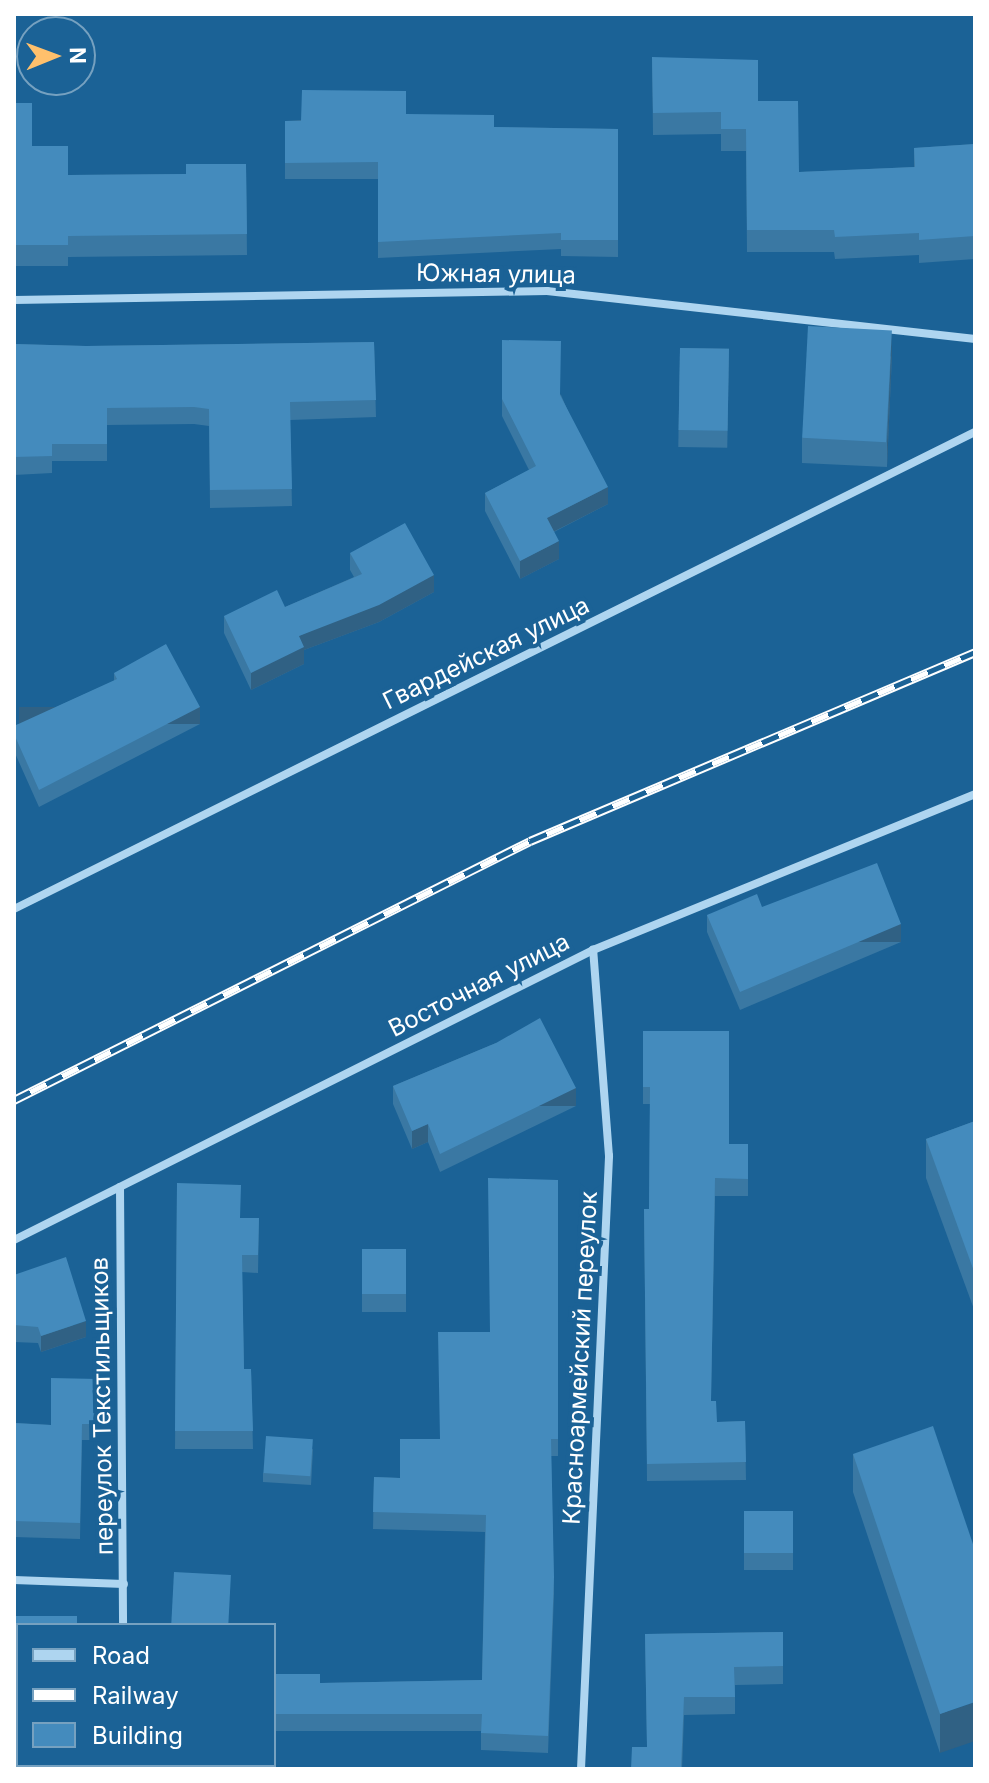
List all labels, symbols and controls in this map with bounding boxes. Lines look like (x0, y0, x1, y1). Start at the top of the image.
north arrow (16, 16, 96, 96)
text: N (65, 47, 91, 64)
street label: Южная улица (416, 258, 576, 290)
street label: Гвардейская улица (378, 591, 594, 715)
street label: Восточная улица (384, 927, 574, 1043)
street label: Красноармейский переулок (557, 1191, 603, 1525)
street label: переулок Текстильщиков (85, 1257, 119, 1555)
legend (16, 1623, 276, 1767)
text: Road (92, 1641, 150, 1670)
text: Railway (92, 1681, 179, 1710)
text: Building (92, 1721, 183, 1750)

